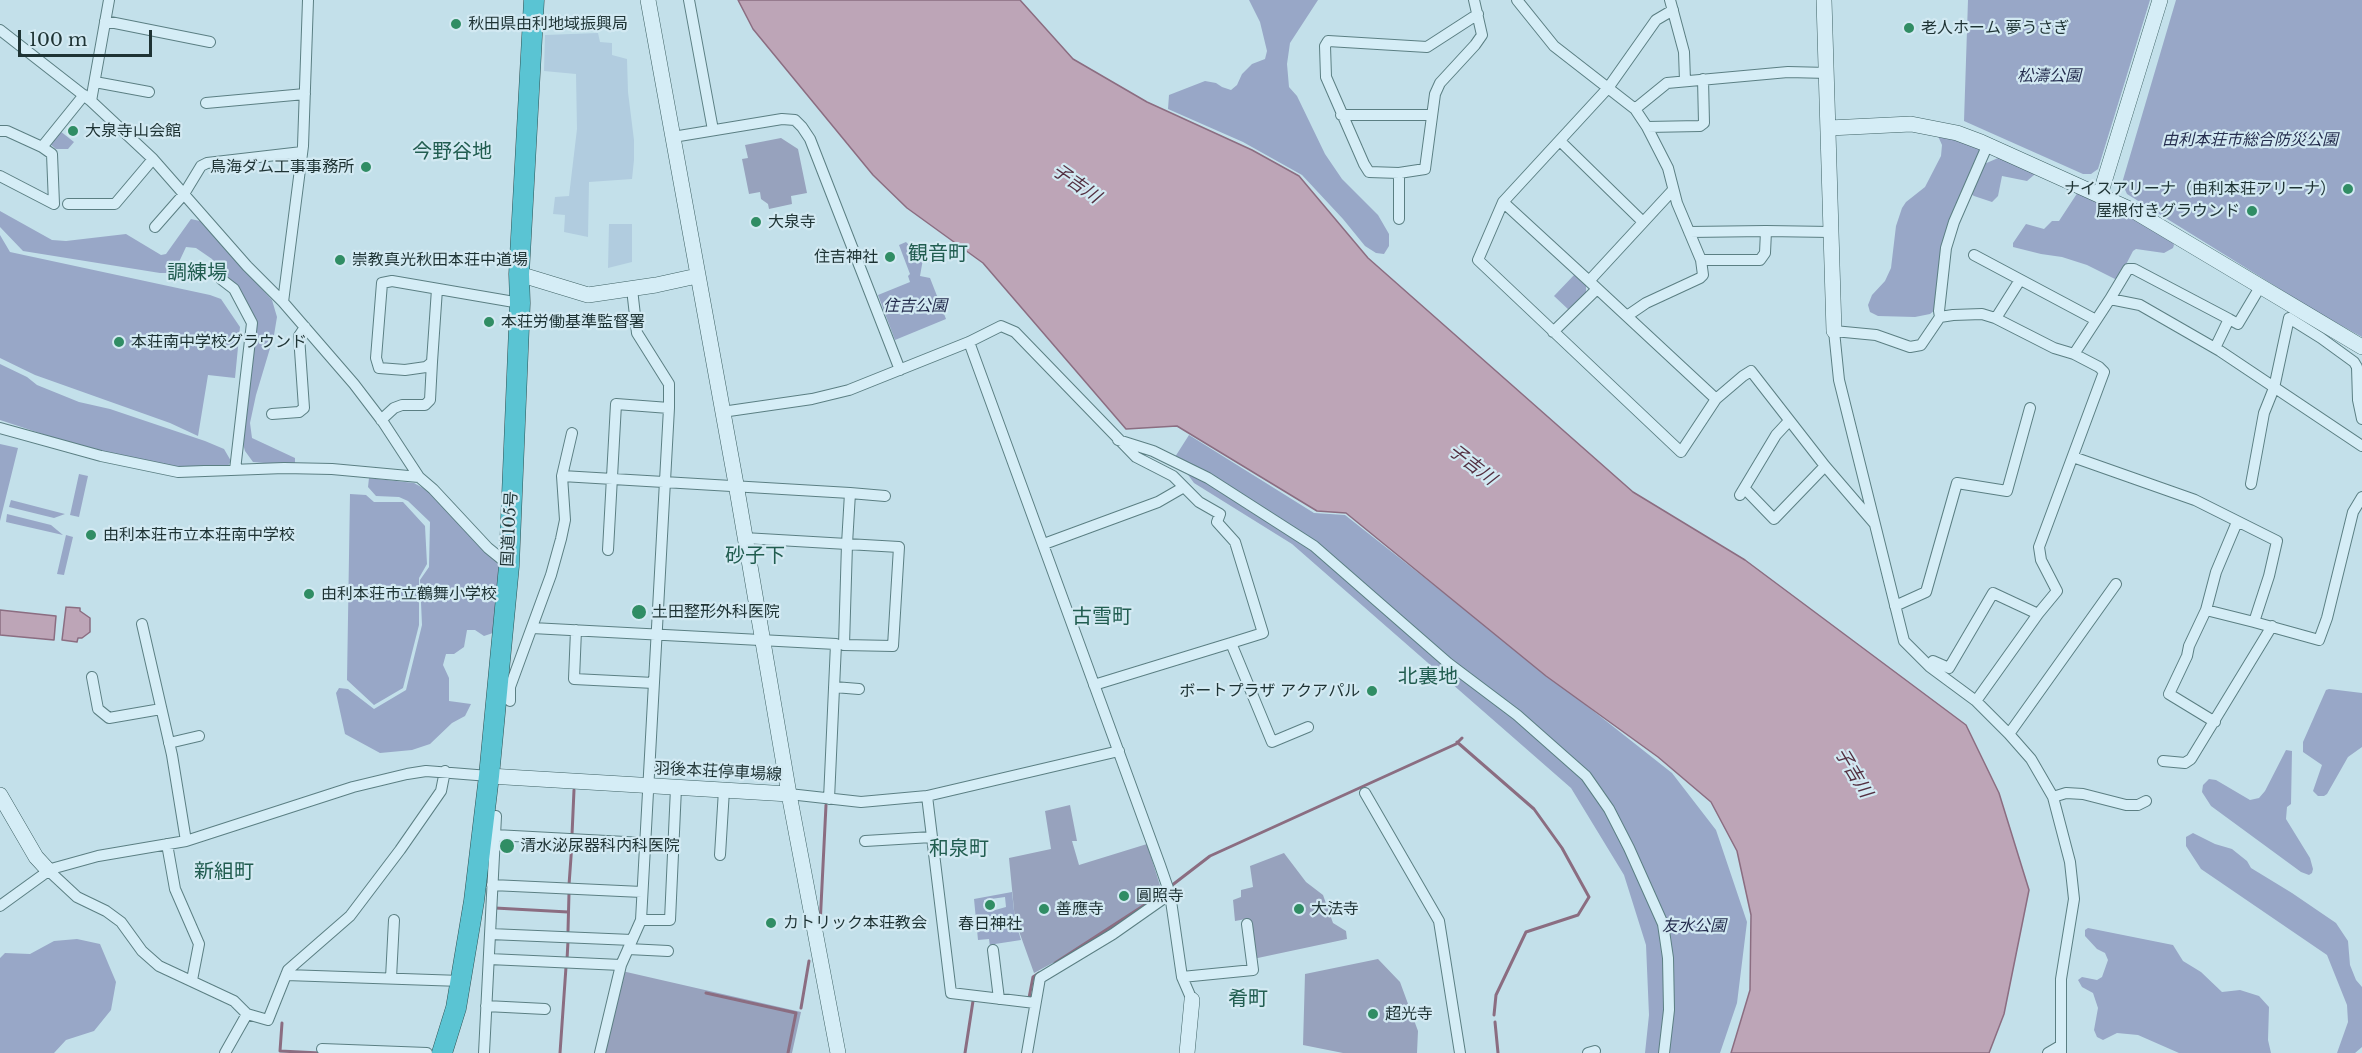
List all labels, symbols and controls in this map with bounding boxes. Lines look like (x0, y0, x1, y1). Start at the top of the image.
place label: 秋田県由利地域振興局 (468, 14, 628, 34)
marker: 秋田県由利地域振興局 (449, 17, 463, 31)
scale bar (21, 18, 154, 56)
place label: 老人ホーム 夢うさぎ (1921, 18, 2070, 38)
marker: 老人ホーム 夢うさぎ (1902, 21, 1916, 35)
text: 100 m (29, 29, 87, 51)
park label: 松濤公園 (2017, 66, 2081, 86)
place label: 大泉寺山会館 (85, 121, 181, 141)
marker: 大泉寺山会館 (66, 124, 80, 138)
park label: 由利本荘市総合防災公園 (2162, 130, 2338, 150)
district label: 今野谷地 (412, 140, 492, 164)
place label: 鳥海ダム工事事務所 (210, 157, 354, 177)
marker: 鳥海ダム工事事務所 (359, 160, 373, 174)
water label: 子吉川 (1048, 160, 1104, 208)
place label: ナイスアリーナ（由利本荘アリーナ） (2064, 179, 2336, 199)
marker: ナイスアリーナ（由利本荘アリーナ） (2341, 182, 2355, 196)
place label: 屋根付きグラウンド (2096, 201, 2240, 221)
marker: 屋根付きグラウンド (2245, 204, 2259, 218)
place label: 大泉寺 (768, 212, 816, 232)
marker: 大泉寺 (749, 215, 763, 229)
district label: 観音町 (908, 242, 968, 266)
place label: 住吉神社 (814, 247, 878, 267)
place label: 崇教真光秋田本荘中道場 (352, 250, 528, 270)
marker: 住吉神社 (883, 250, 897, 264)
marker: 崇教真光秋田本荘中道場 (333, 253, 347, 267)
district label: 調練場 (167, 261, 227, 285)
park label: 住吉公園 (883, 296, 947, 316)
place label: 本荘労働基準監督署 (501, 312, 645, 332)
marker: 本荘労働基準監督署 (482, 315, 496, 329)
place label: 本荘南中学校グラウンド (131, 332, 307, 352)
marker: 本荘南中学校グラウンド (112, 335, 126, 349)
water label: 子吉川 (1444, 440, 1500, 490)
street label: 国道105号 (498, 491, 522, 567)
place label: 由利本荘市立本荘南中学校 (103, 525, 295, 545)
marker: 由利本荘市立本荘南中学校 (84, 528, 98, 542)
district label: 砂子下 (725, 544, 785, 568)
place label: 由利本荘市立鶴舞小学校 (321, 584, 497, 604)
marker: 由利本荘市立鶴舞小学校 (302, 587, 316, 601)
place label: 土田整形外科医院 (652, 602, 780, 622)
marker: 土田整形外科医院 (630, 603, 648, 621)
district label: 古雪町 (1072, 605, 1132, 629)
district label: 北裏地 (1398, 665, 1458, 689)
place label: ボートプラザ アクアパル (1179, 681, 1360, 701)
marker: ボートプラザ アクアパル (1365, 684, 1379, 698)
water label: 子吉川 (1830, 744, 1876, 802)
street label: 羽後本荘停車場線 (654, 759, 782, 785)
place label: 清水泌尿器科内科医院 (520, 836, 680, 856)
marker: 清水泌尿器科内科医院 (498, 837, 516, 855)
district label: 和泉町 (929, 837, 989, 861)
district label: 新組町 (194, 860, 254, 884)
place label: 圓照寺 (1136, 886, 1184, 906)
marker: 圓照寺 (1117, 889, 1131, 903)
marker: 春日神社 (983, 898, 997, 912)
place label: 善應寺 (1056, 899, 1104, 919)
place label: 大法寺 (1311, 899, 1359, 919)
marker: 善應寺 (1037, 902, 1051, 916)
marker: 大法寺 (1292, 902, 1306, 916)
place label: カトリック本荘教会 (783, 913, 927, 933)
place label: 春日神社 (958, 914, 1022, 934)
marker: カトリック本荘教会 (764, 916, 778, 930)
park label: 友水公園 (1662, 916, 1726, 936)
district label: 肴町 (1228, 987, 1268, 1011)
place label: 超光寺 (1385, 1004, 1433, 1024)
marker: 超光寺 (1366, 1007, 1380, 1021)

